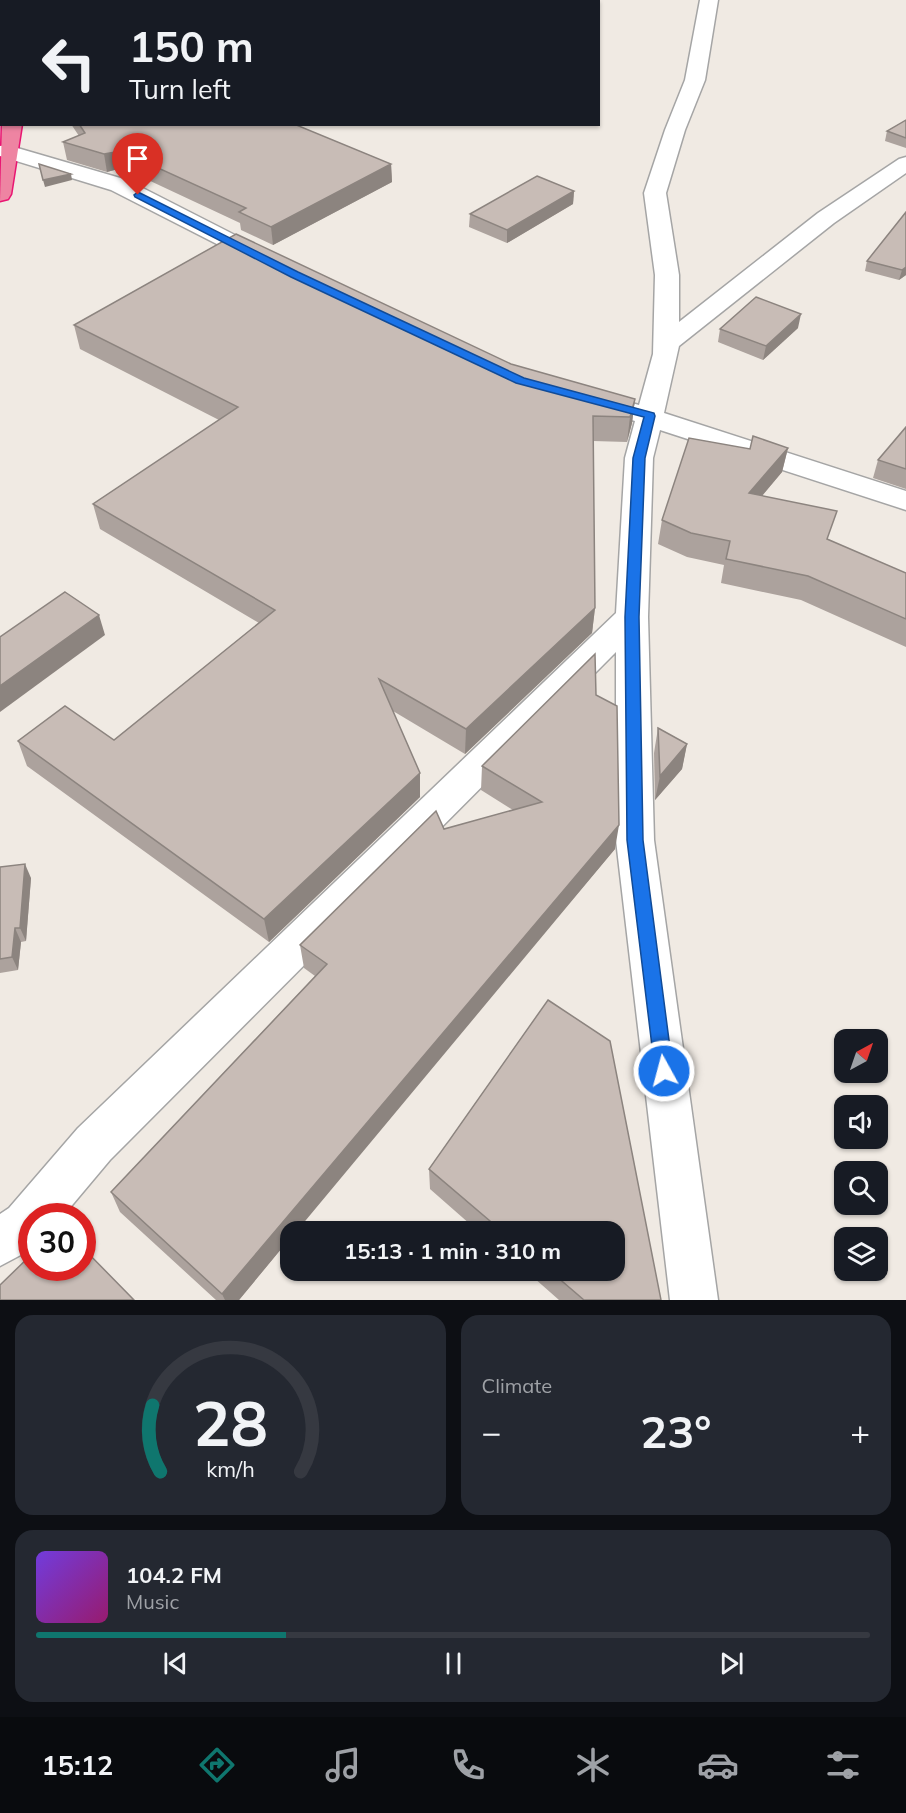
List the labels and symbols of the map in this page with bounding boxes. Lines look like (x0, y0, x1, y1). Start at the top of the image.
pin (112, 133, 163, 195)
north arrow (834, 1029, 888, 1083)
position arrow (632, 1039, 696, 1103)
speed limit sign: 30 (18, 1203, 96, 1281)

